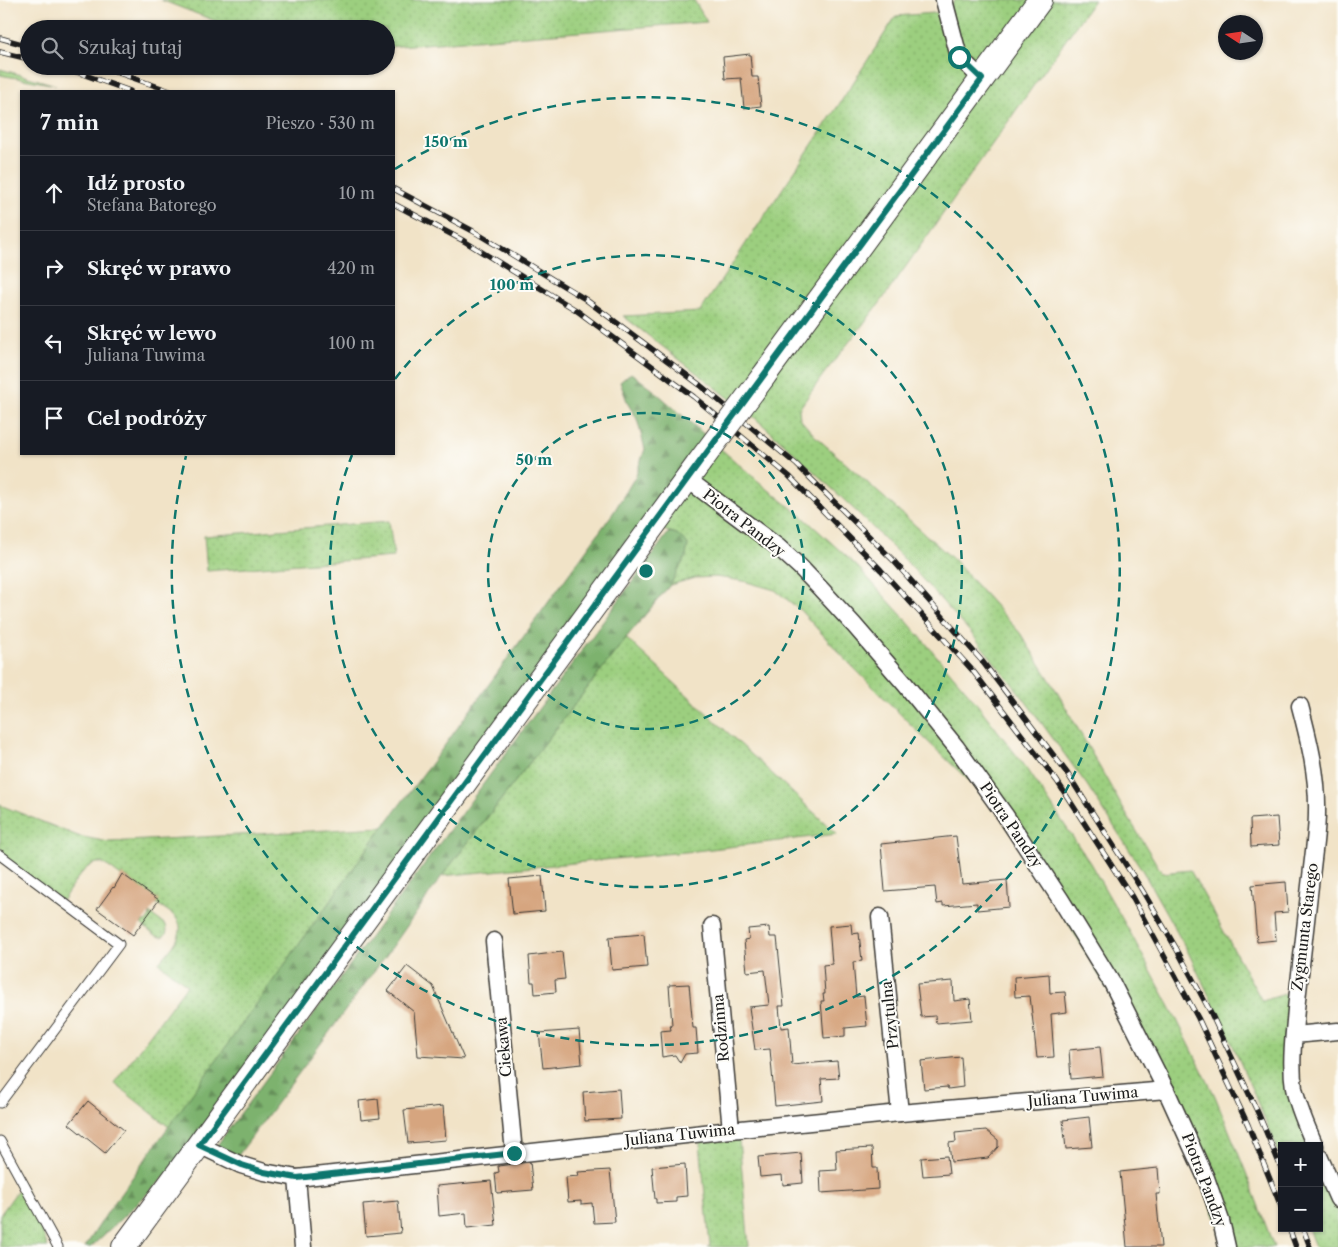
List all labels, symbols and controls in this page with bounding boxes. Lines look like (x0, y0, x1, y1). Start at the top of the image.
north arrow (1218, 15, 1263, 60)
search box (20, 20, 395, 75)
icon: search (38, 34, 66, 62)
text: Szukaj tutaj (78, 36, 182, 59)
route start (948, 46, 971, 69)
text: 7 min (40, 110, 99, 135)
text: Pieszo · 530 m (266, 113, 375, 133)
text: 150 m (424, 132, 468, 151)
text: Idź prosto (87, 172, 185, 195)
icon: ahead (40, 179, 68, 207)
text: 10 m (339, 183, 375, 203)
text: Stefana Batorego (87, 195, 217, 215)
icon: right (40, 254, 68, 282)
text: Skręć w prawo (87, 257, 231, 280)
text: 420 m (327, 258, 375, 278)
text: 100 m (490, 275, 534, 294)
text: Skręć w lewo (87, 322, 217, 345)
icon: left (40, 329, 68, 357)
text: 100 m (329, 333, 375, 353)
text: Juliana Tuwima (87, 345, 205, 365)
icon: arrive (40, 404, 68, 432)
text: Cel podróży (87, 407, 206, 430)
text: 50 m (516, 450, 552, 469)
street label: Piotra Pandzy (699, 485, 790, 561)
centre of rings (637, 562, 655, 580)
street label: Piotra Pandzy (976, 778, 1047, 872)
street label: Zygmunta Starego (1287, 862, 1322, 992)
street label: Przytulna (876, 980, 903, 1050)
street label: Rodzinna (708, 993, 733, 1063)
street label: Ciekawa (491, 1016, 516, 1078)
street label: Juliana Tuwima (1025, 1082, 1139, 1111)
street label: Juliana Tuwima (622, 1119, 736, 1150)
street label: Piotra Pandzy (1178, 1130, 1231, 1230)
route end (503, 1142, 526, 1165)
map controls (1278, 1142, 1323, 1232)
button: + (1278, 1142, 1323, 1187)
button: − (1278, 1187, 1323, 1232)

